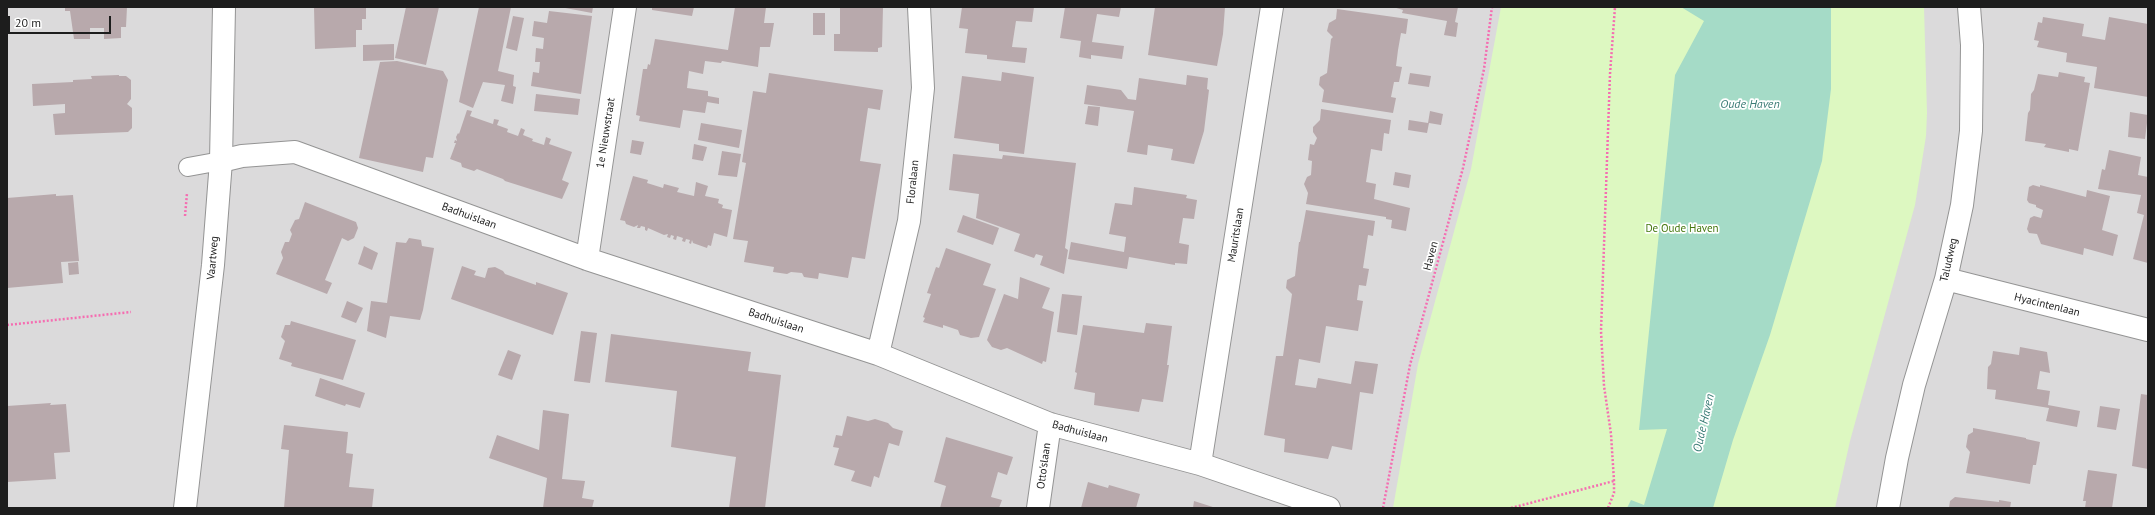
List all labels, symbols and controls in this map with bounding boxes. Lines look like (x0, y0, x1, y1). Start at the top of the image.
scale bar (10, 8, 113, 34)
text: 20 m (15, 15, 41, 30)
street label: 1e Nieuwstraat (594, 97, 618, 169)
water label: Oude Haven (1720, 98, 1780, 112)
street label: Floralaan (904, 159, 922, 205)
street label: Badhuislaan (440, 200, 498, 232)
street label: Mauritslaan (1225, 207, 1247, 263)
park label: De Oude Haven (1645, 222, 1719, 236)
street label: Vaartweg (205, 236, 221, 280)
street label: Taludweg (1938, 237, 1960, 283)
street label: Haven (1421, 240, 1441, 272)
street label: Hyacintenlaan (2013, 290, 2081, 320)
street label: Badhuislaan (747, 306, 805, 336)
water label: Oude Haven (1690, 392, 1718, 454)
street label: Badhuislaan (1051, 418, 1109, 446)
street label: Otto'slaan (1034, 442, 1054, 490)

